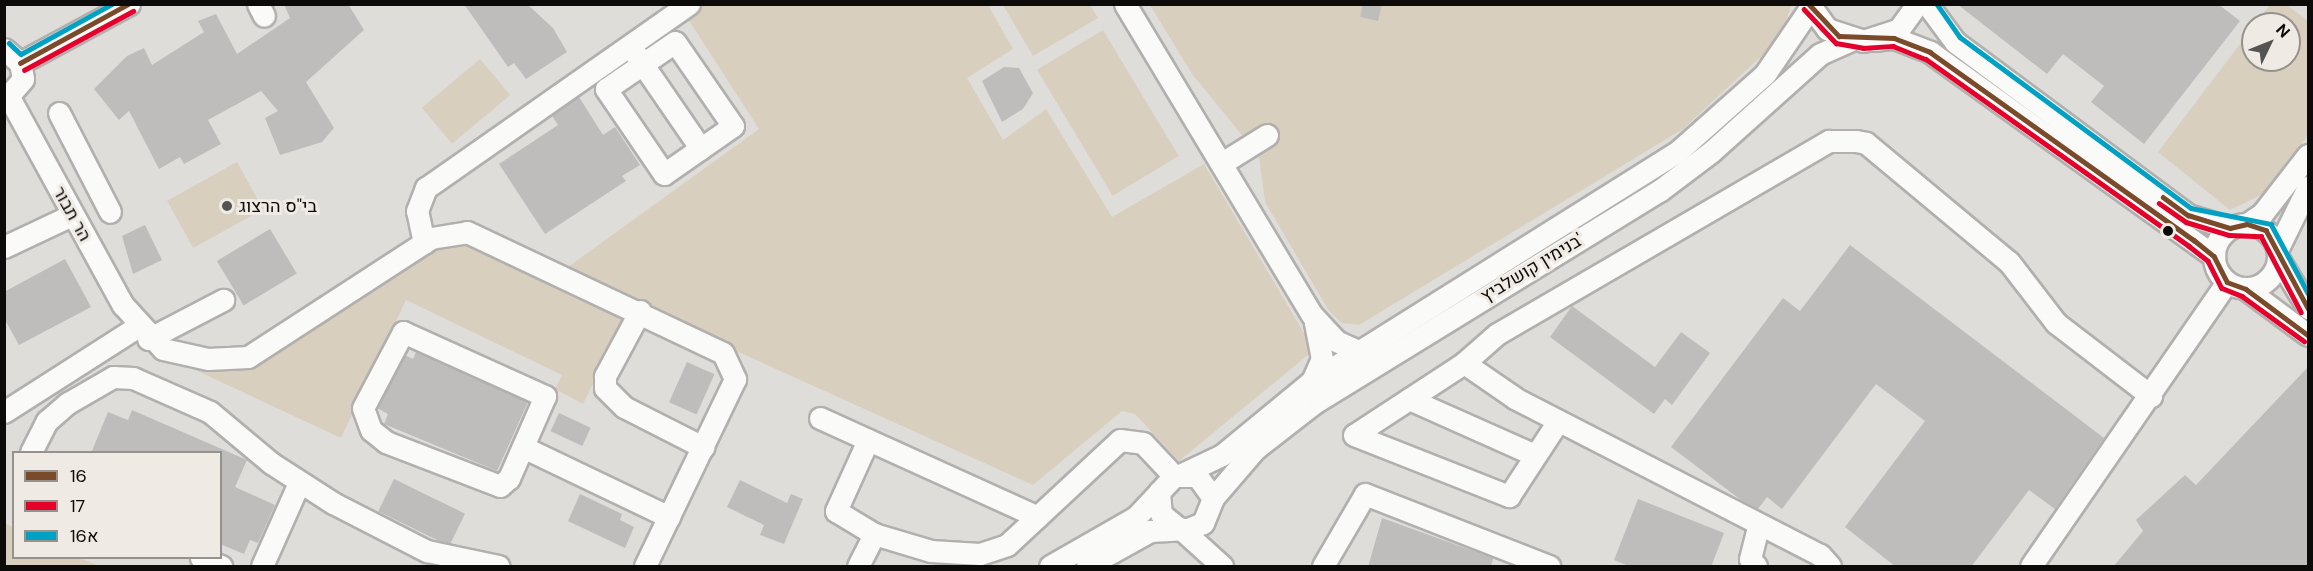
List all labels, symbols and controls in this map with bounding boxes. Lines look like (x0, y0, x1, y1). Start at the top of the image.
north arrow (2241, 12, 2301, 72)
text: N (2271, 19, 2295, 42)
street label: הר תבור (48, 183, 96, 245)
place label: בי"ס הרצוג (239, 195, 317, 217)
marker: בי"ס הרצוג (220, 199, 234, 213)
unlabelled marker (2162, 225, 2174, 237)
street label: בנימין קושלביץ' (1477, 229, 1587, 307)
legend (12, 451, 222, 559)
text: 16 (70, 464, 87, 488)
text: 17 (70, 494, 85, 518)
text: 16א (70, 524, 98, 548)

